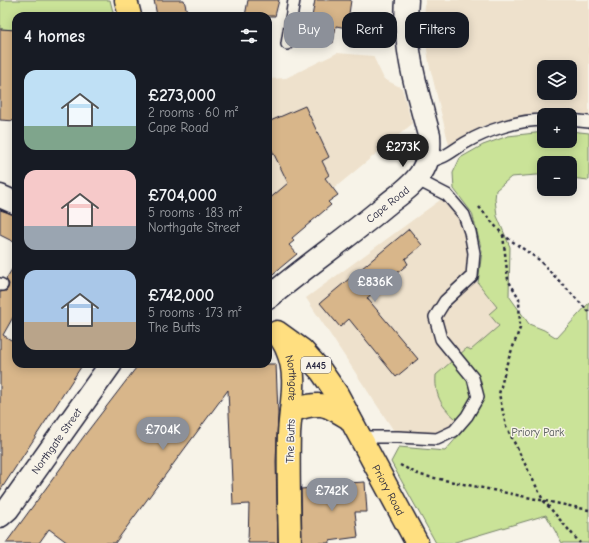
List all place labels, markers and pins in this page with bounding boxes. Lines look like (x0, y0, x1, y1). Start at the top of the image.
pin: £273K (375, 134, 431, 168)
pin: £836K (347, 269, 403, 303)
pin: £704K (135, 417, 191, 451)
pin: £742K (304, 478, 360, 512)

